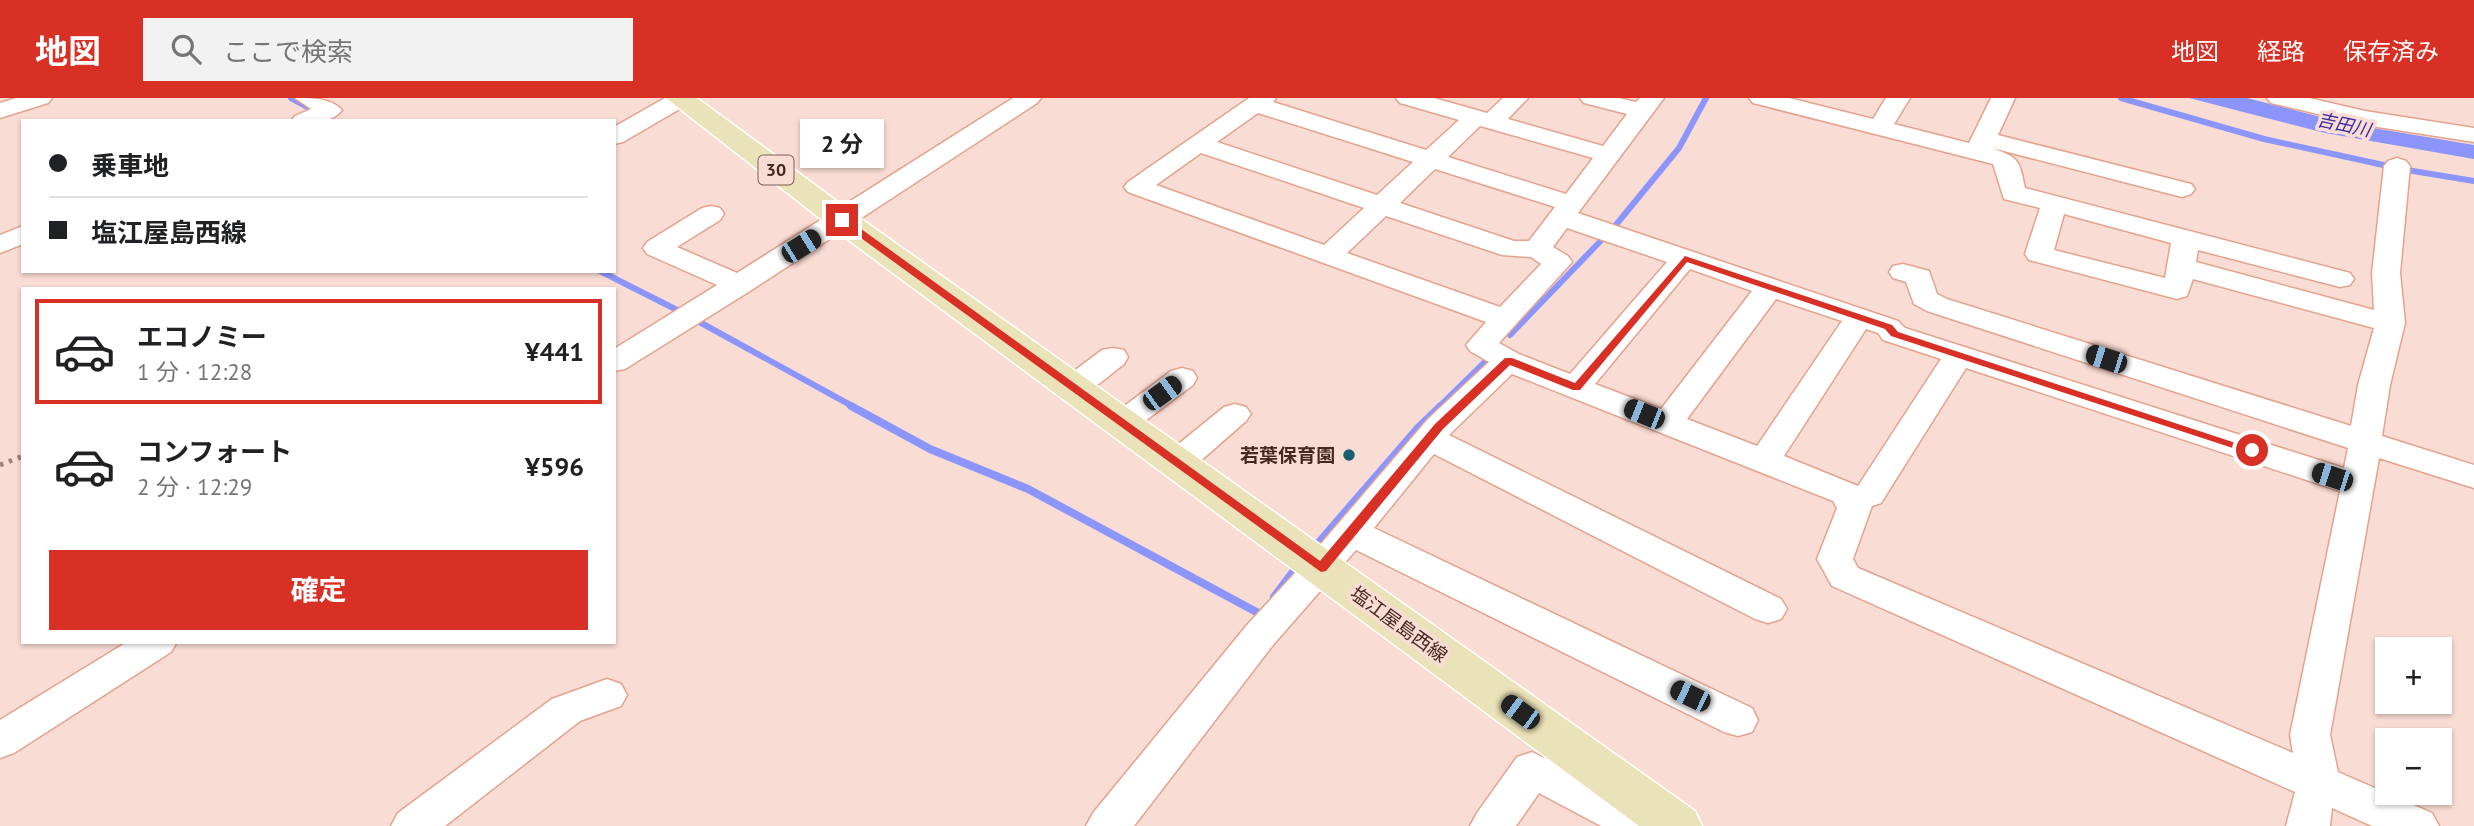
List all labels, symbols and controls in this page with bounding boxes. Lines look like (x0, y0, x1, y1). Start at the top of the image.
search box (143, 18, 633, 81)
text: 地図 (35, 29, 101, 72)
icon: search (167, 30, 205, 68)
text: ここで検索 (223, 35, 353, 68)
text: 地図 (2171, 36, 2219, 67)
text: 経路 (2257, 36, 2305, 67)
text: 保存済み (2343, 36, 2439, 67)
water label: 吉田川 (2315, 108, 2375, 142)
callout: 2 分 (800, 118, 884, 167)
text: 2 分 (821, 129, 863, 158)
text: 乗車地 (91, 149, 169, 182)
road number: 30 (758, 156, 794, 184)
route end (826, 204, 858, 236)
text: 塩江屋島西線 (91, 216, 247, 249)
car (778, 226, 825, 266)
icon: car (53, 320, 116, 383)
text: エコノミー (137, 320, 267, 353)
text: ¥441 (525, 335, 584, 368)
car (2083, 343, 2130, 375)
text: 1 分 · 12:28 (137, 357, 252, 386)
car (1139, 372, 1186, 414)
car (1621, 396, 1668, 432)
route start (2236, 434, 2268, 466)
icon: car (53, 435, 116, 498)
text: コンフォート (137, 435, 292, 468)
place label: 若葉保育園 (1240, 443, 1335, 467)
marker: 若葉保育園 (1341, 447, 1357, 463)
text: ¥596 (525, 450, 584, 483)
car (2309, 461, 2356, 493)
text: 2 分 · 12:29 (137, 472, 252, 501)
button: 確定 (49, 550, 588, 630)
street label: 塩江屋島西線 (1346, 581, 1452, 667)
map controls (2375, 637, 2452, 805)
button: + (2375, 637, 2452, 714)
car (1667, 677, 1714, 715)
car (1497, 691, 1544, 733)
button: − (2375, 728, 2452, 805)

